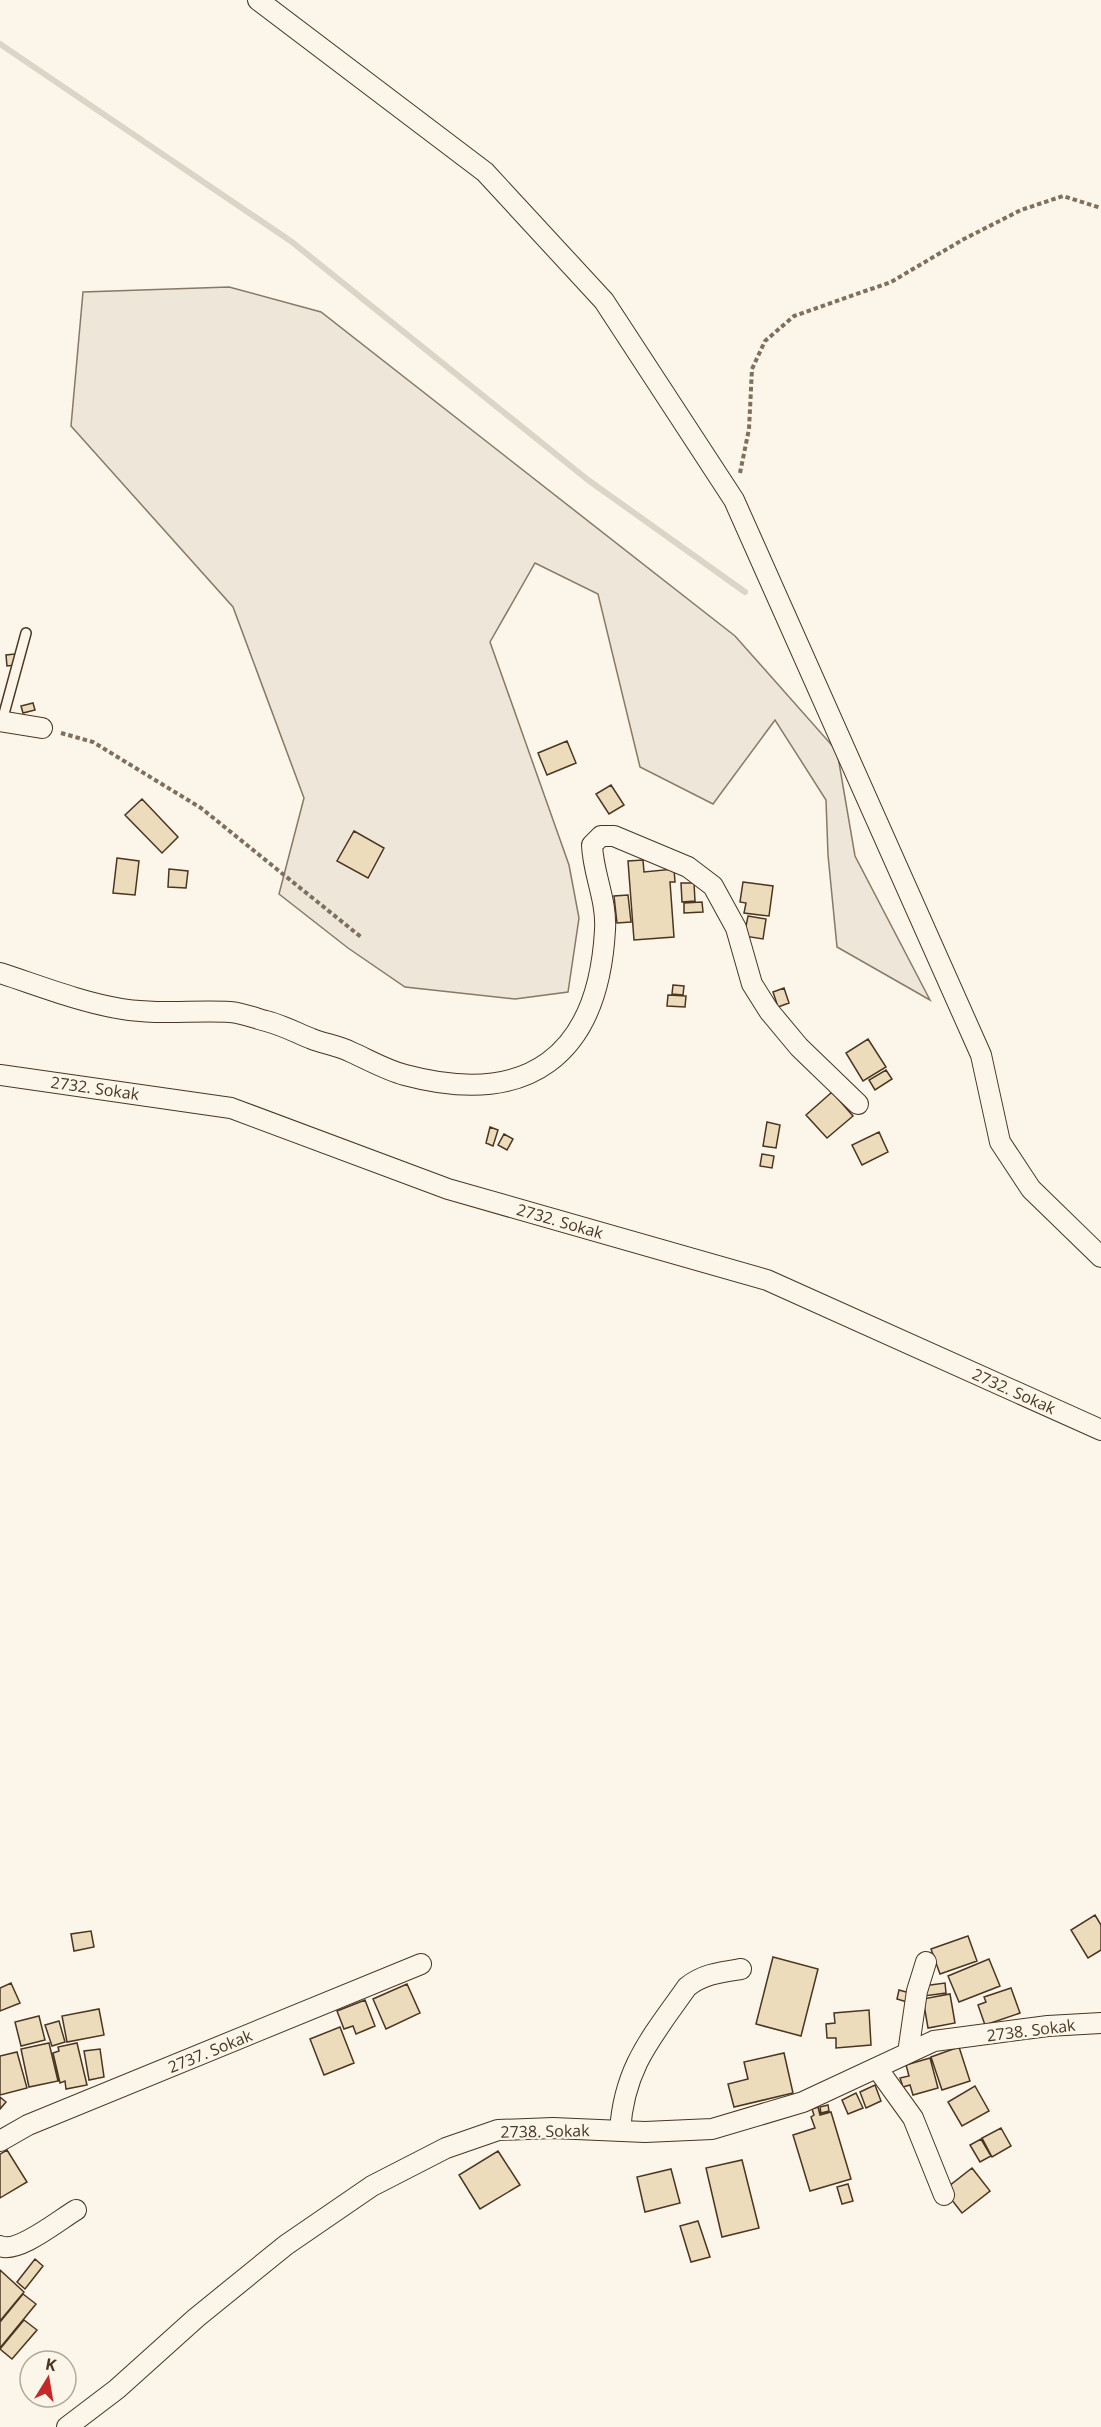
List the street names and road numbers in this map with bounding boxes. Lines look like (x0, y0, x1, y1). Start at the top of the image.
street label: 2732. Sokak (49, 1071, 141, 1105)
street label: 2732. Sokak (514, 1198, 606, 1244)
street label: 2732. Sokak (969, 1363, 1060, 1419)
street label: 2738. Sokak (985, 2014, 1077, 2046)
street label: 2737. Sokak (165, 2024, 256, 2078)
street label: 2738. Sokak (500, 2119, 590, 2143)

